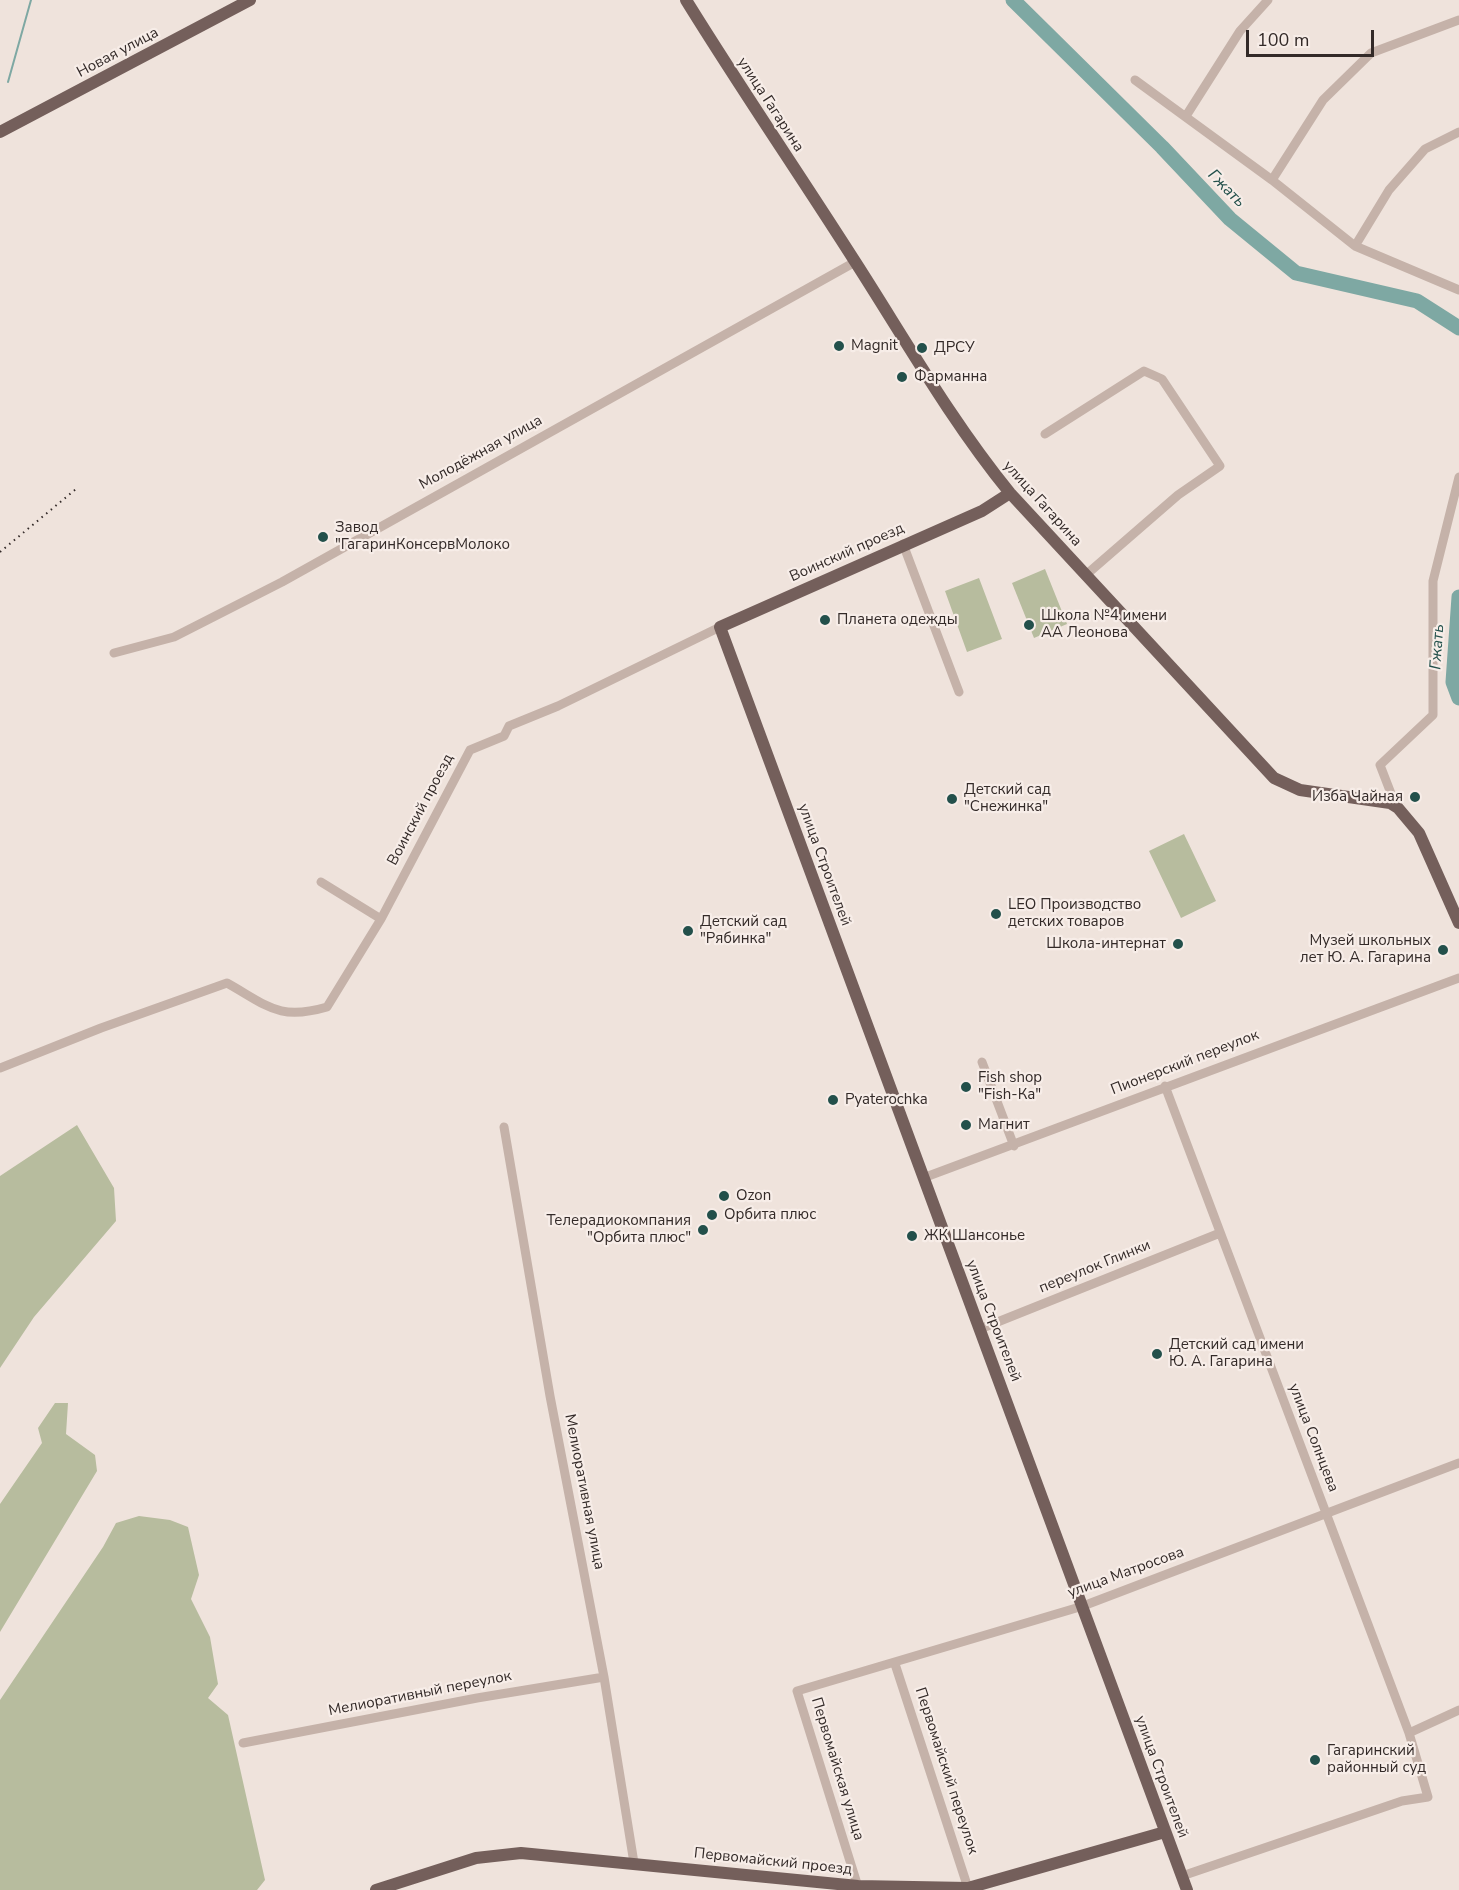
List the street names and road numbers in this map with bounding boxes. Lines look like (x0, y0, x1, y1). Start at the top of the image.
street label: Новая улица (74, 24, 162, 82)
street label: улица Гагарина (733, 54, 807, 156)
street label: Молодёжная улица (416, 412, 546, 494)
street label: улица Гагарина (999, 457, 1085, 551)
street label: Воинский проезд (787, 520, 907, 586)
street label: Воинский проезд (384, 751, 458, 869)
street label: улица Строителей (794, 801, 854, 929)
street label: Пионерский переулок (1108, 1026, 1262, 1100)
street label: переулок Глинки (1037, 1236, 1153, 1298)
street label: улица Строителей (962, 1258, 1024, 1384)
street label: улица Солнцева (1284, 1381, 1342, 1495)
street label: Мелиоративная улица (560, 1413, 608, 1571)
street label: улица Матросова (1065, 1544, 1187, 1602)
street label: Мелиоративный переулок (327, 1667, 513, 1721)
street label: Первомайский переулок (910, 1685, 982, 1857)
street label: Первомайская улица (807, 1695, 867, 1843)
street label: улица Строителей (1131, 1713, 1191, 1841)
street label: Первомайский проезд (693, 1845, 853, 1879)

